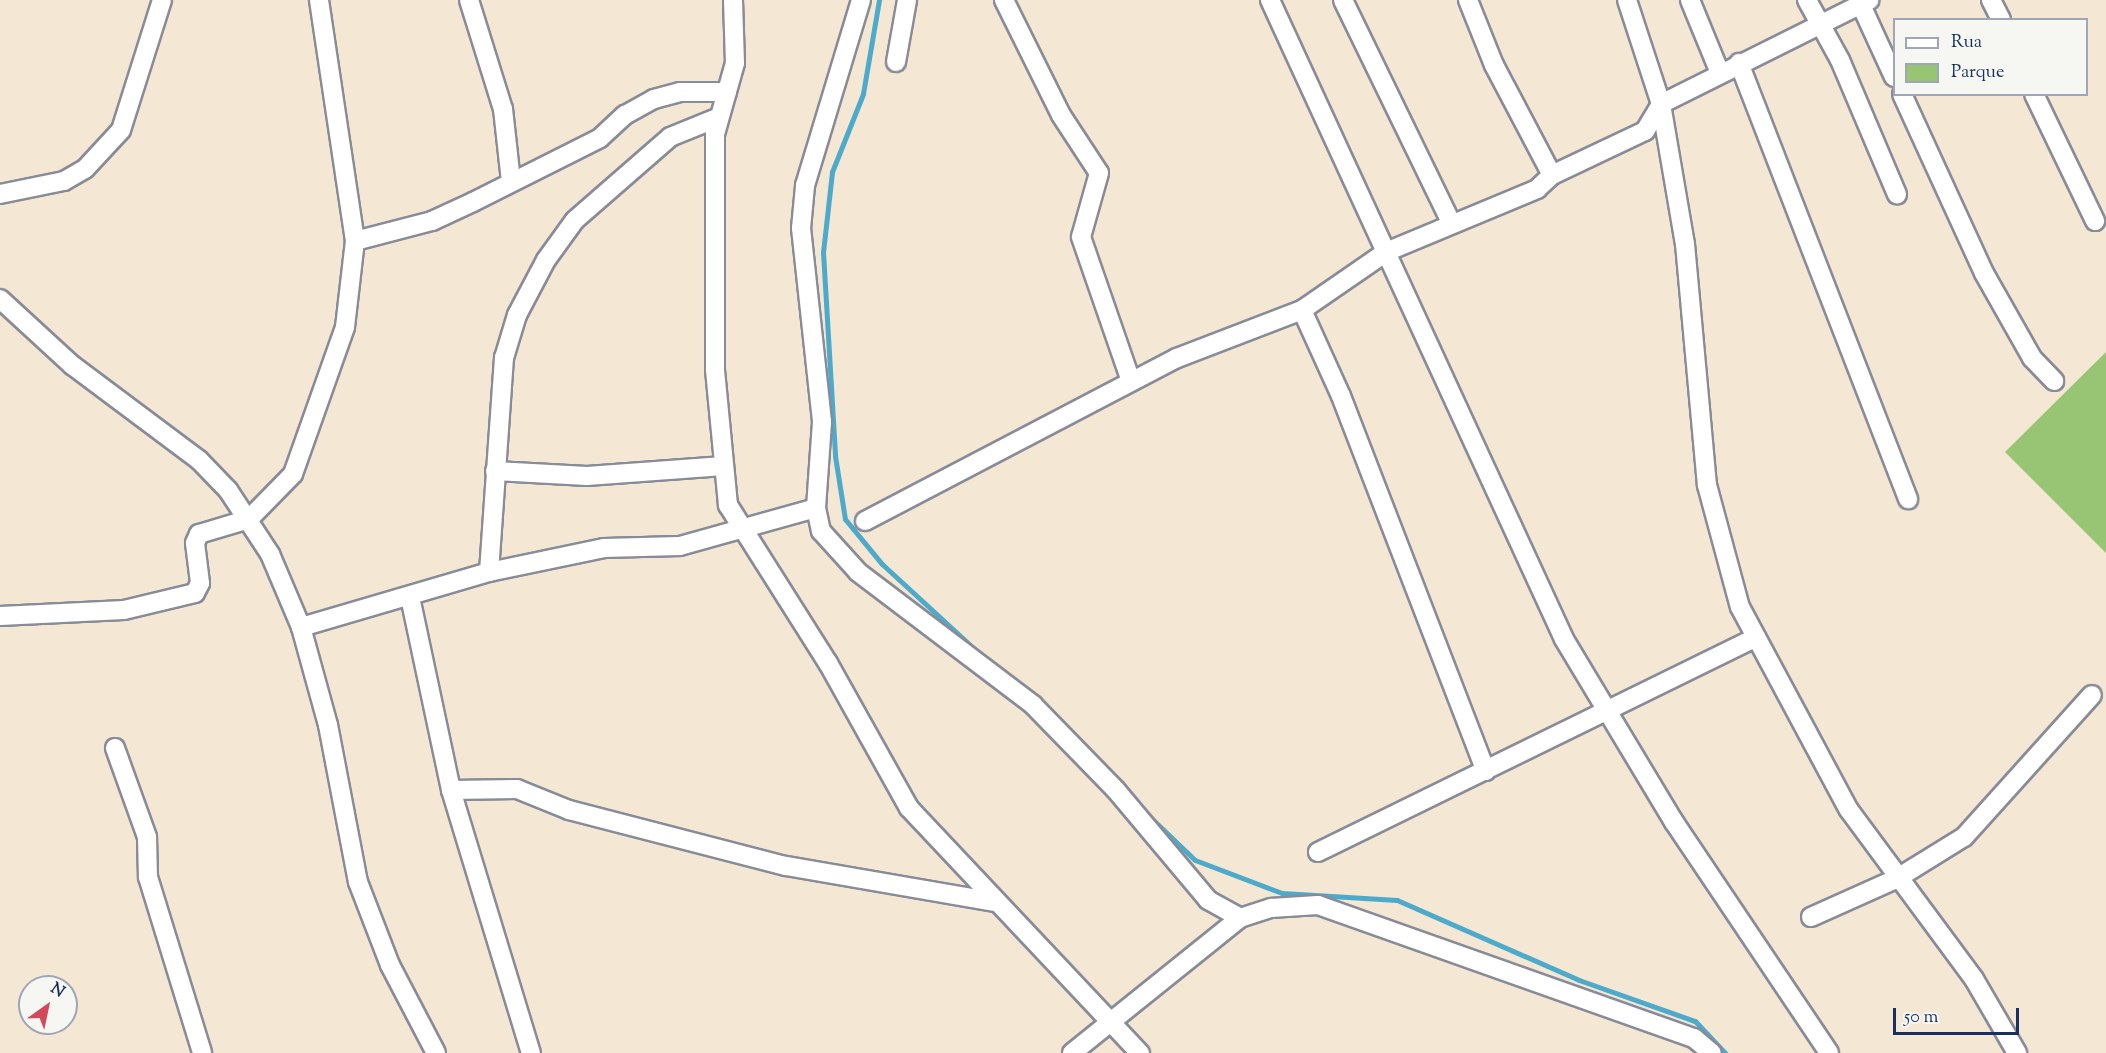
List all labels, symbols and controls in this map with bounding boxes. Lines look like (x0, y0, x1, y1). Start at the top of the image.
legend (1893, 18, 2088, 96)
text: Rua (1951, 30, 1982, 56)
text: Parque (1951, 60, 2004, 86)
north arrow (18, 975, 78, 1035)
text: N (45, 978, 69, 1004)
scale bar (1896, 996, 2022, 1034)
text: 50 m (1904, 1005, 1938, 1031)

